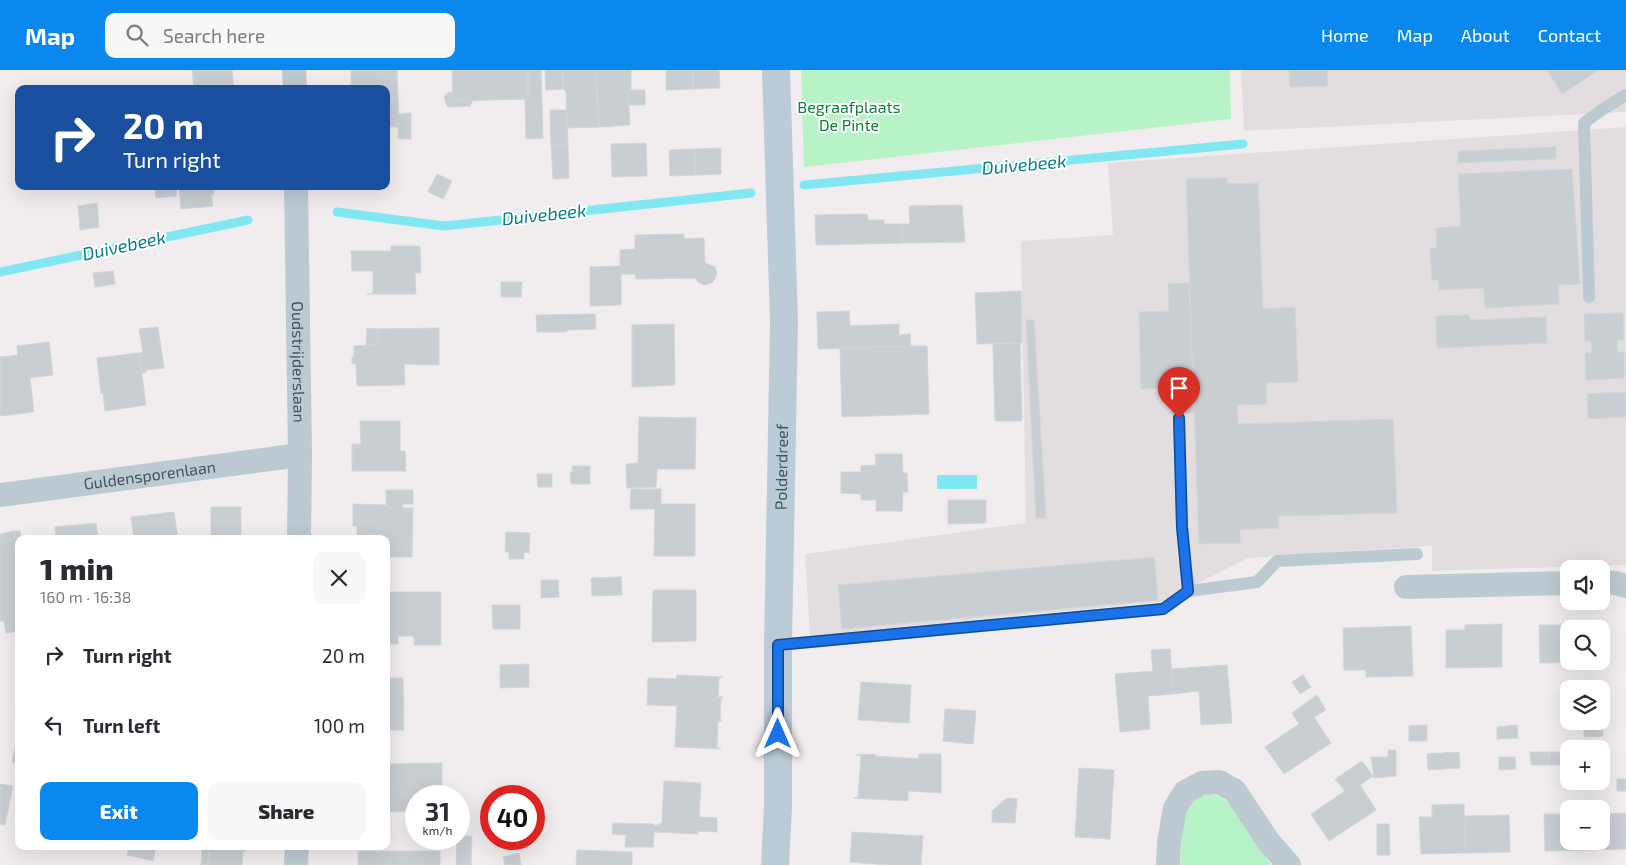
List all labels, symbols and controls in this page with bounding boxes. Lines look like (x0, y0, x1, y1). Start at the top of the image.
search box (105, 13, 455, 58)
text: Map (25, 21, 75, 50)
icon: search (123, 21, 151, 49)
text: Search here (163, 24, 265, 47)
text: Home (1321, 24, 1369, 46)
text: Map (1397, 24, 1433, 46)
text: About (1461, 24, 1510, 46)
text: Contact (1538, 24, 1601, 46)
park label: Begraafplaats De Pinte (797, 97, 901, 134)
text: 20 m (123, 104, 204, 146)
icon: right (40, 105, 105, 170)
text: Turn right (123, 146, 221, 172)
water label: Duivebeek (981, 149, 1067, 179)
water label: Duivebeek (501, 199, 587, 229)
water label: Duivebeek (80, 225, 168, 265)
street label: Oudstrijderslaan (289, 301, 310, 423)
pin (1158, 367, 1200, 418)
icon: arrive (1165, 374, 1193, 402)
street label: Polderdreef (771, 423, 791, 510)
street label: Guldensporenlaan (82, 456, 217, 493)
text: 1 min (40, 550, 114, 586)
button: close (313, 552, 365, 604)
map controls (1560, 560, 1610, 850)
button: sound (1560, 560, 1610, 610)
text: 160 m · 16:38 (40, 587, 132, 606)
button: search (1560, 620, 1610, 670)
icon: right (40, 641, 68, 669)
text: Turn right (83, 644, 171, 667)
text: 20 m (322, 644, 365, 667)
button: layers (1560, 680, 1610, 730)
position arrow (751, 707, 803, 759)
icon: left (40, 711, 68, 739)
text: Turn left (83, 714, 160, 737)
text: 100 m (314, 714, 365, 737)
button: + (1560, 740, 1610, 790)
button: Exit (40, 782, 198, 840)
button: Share (208, 782, 365, 840)
speed limit sign: 40 (480, 785, 545, 850)
text: 31 (425, 796, 450, 826)
button: − (1560, 800, 1610, 850)
text: km/h (423, 823, 452, 837)

